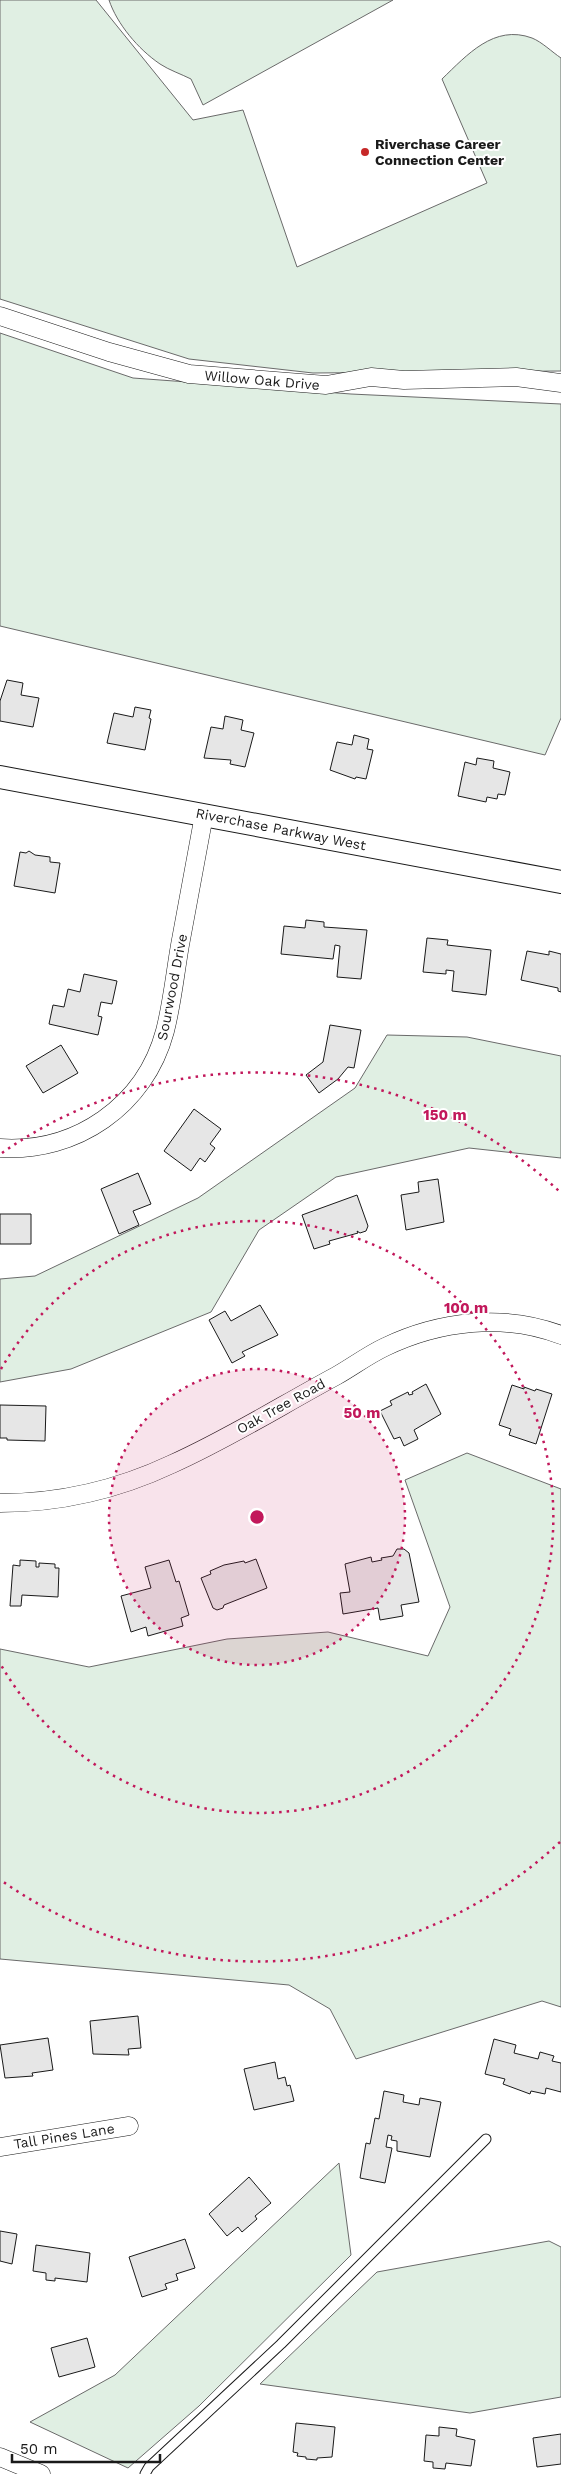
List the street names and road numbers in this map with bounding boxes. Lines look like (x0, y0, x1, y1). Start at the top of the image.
street label: Willow Oak Drive (204, 367, 320, 393)
street label: Riverchase Parkway West (194, 805, 368, 853)
street label: Sourwood Drive (154, 932, 190, 1042)
street label: Oak Tree Road (234, 1375, 328, 1437)
street label: Tall Pines Lane (12, 2120, 116, 2152)

